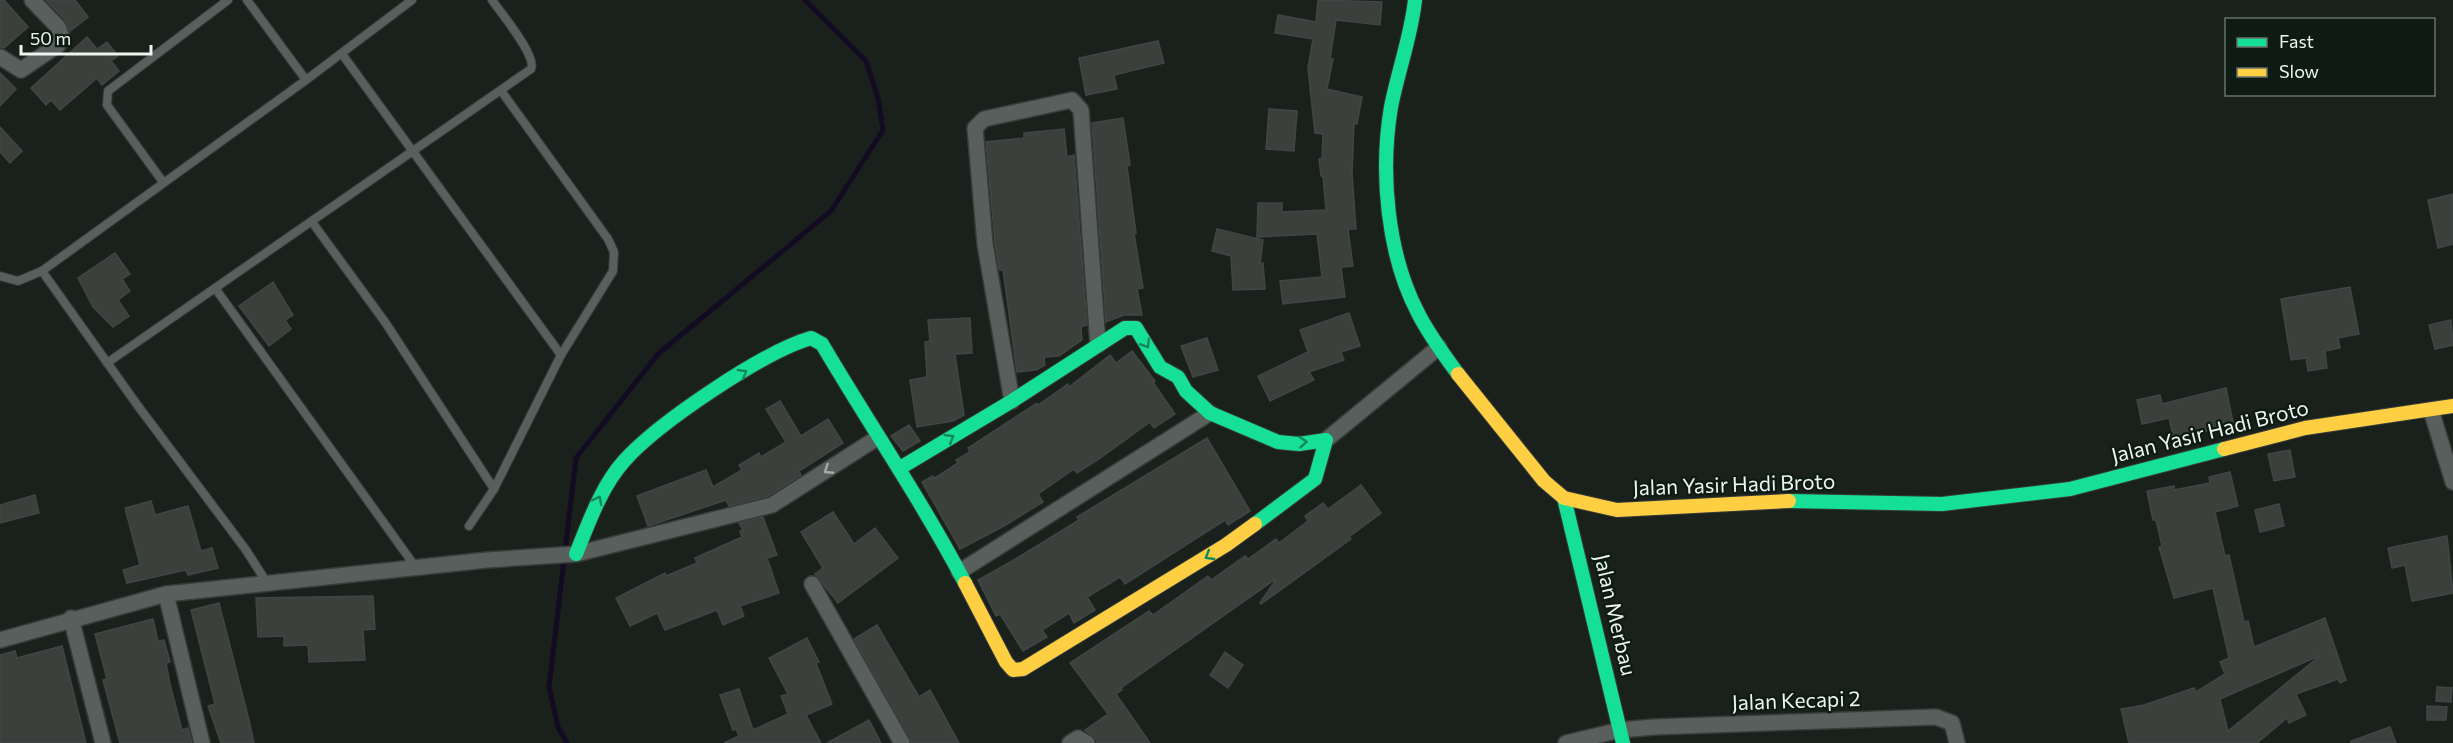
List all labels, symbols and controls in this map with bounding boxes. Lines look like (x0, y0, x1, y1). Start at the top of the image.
scale bar (21, 18, 152, 56)
legend (2225, 18, 2435, 96)
text: 50 m (30, 27, 71, 49)
text: Fast (2279, 30, 2314, 52)
text: Slow (2279, 60, 2319, 82)
one-way arrow (1139, 338, 1150, 348)
one-way arrow (736, 369, 747, 380)
street label: Jalan Yasir Hadi Broto (2108, 394, 2311, 467)
one-way arrow (944, 434, 954, 445)
one-way arrow (1298, 436, 1307, 449)
one-way arrow (823, 462, 834, 473)
street label: Jalan Yasir Hadi Broto (1632, 467, 1836, 500)
one-way arrow (591, 496, 603, 507)
one-way arrow (1205, 548, 1215, 560)
street label: Jalan Merbau (1590, 551, 1643, 678)
street label: Jalan Kecapi 2 (1731, 685, 1861, 714)

